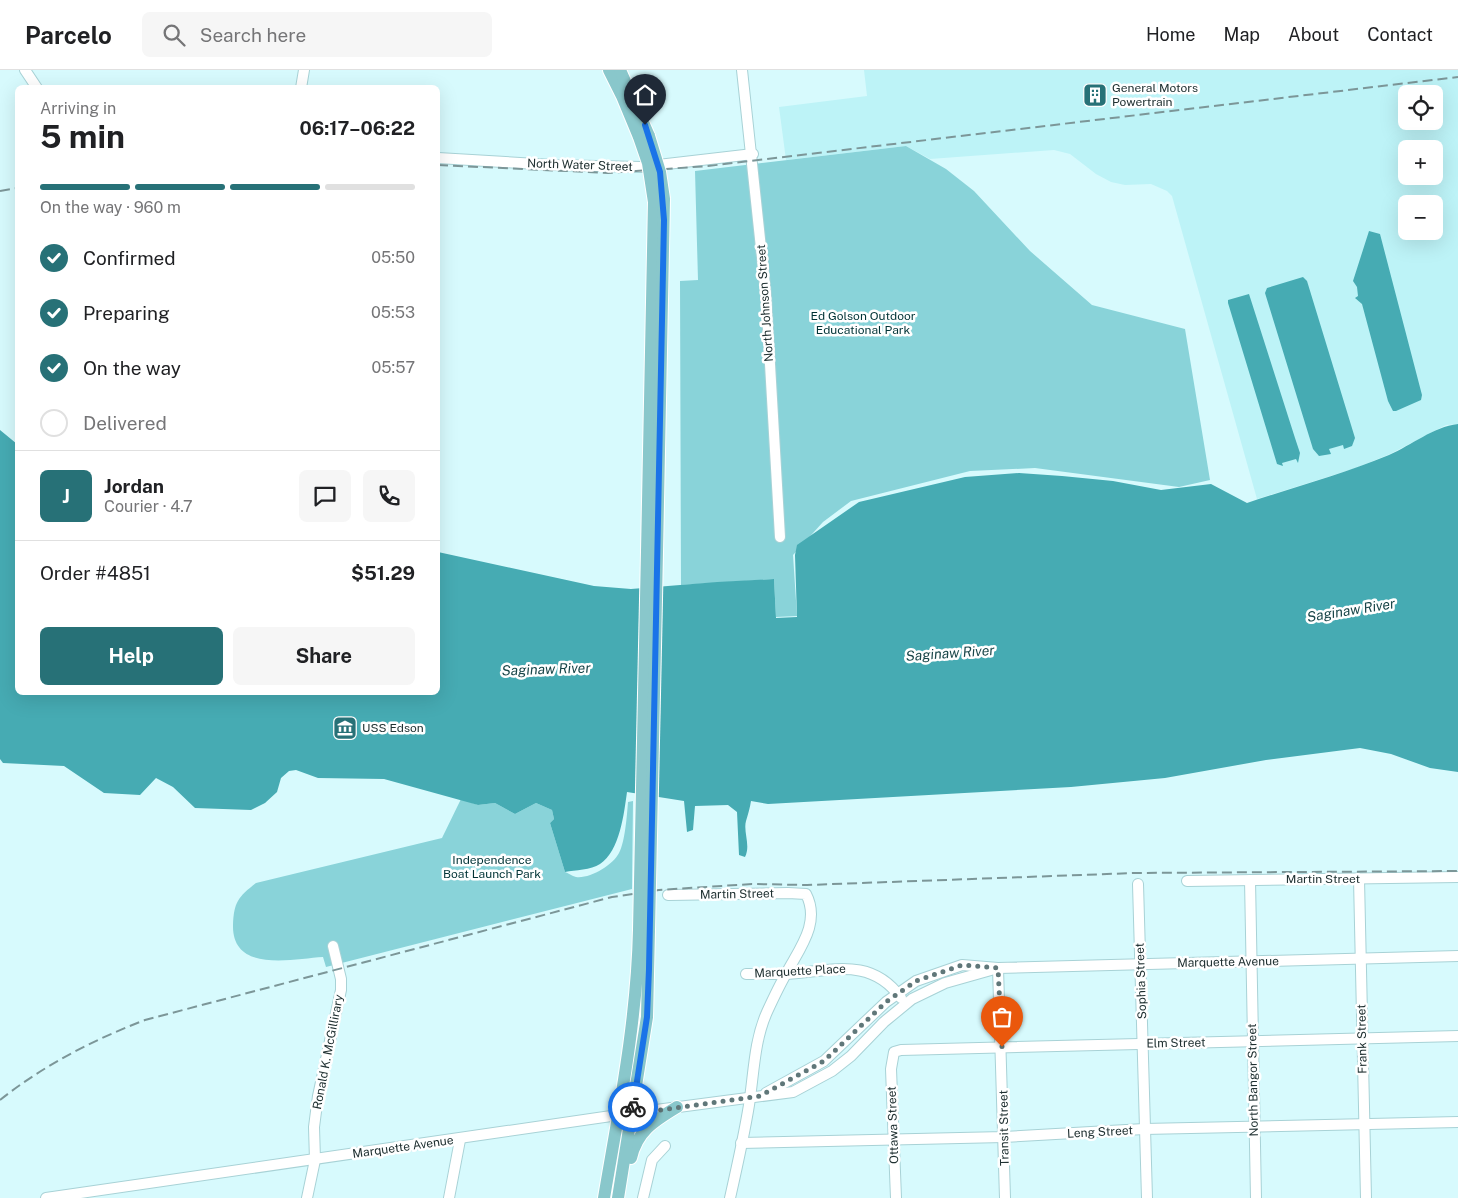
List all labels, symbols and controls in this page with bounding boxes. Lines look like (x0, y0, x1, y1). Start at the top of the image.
search box (142, 12, 492, 57)
text: Parcelo (25, 21, 112, 49)
icon: search (160, 21, 188, 49)
text: Search here (200, 24, 306, 46)
text: Home (1146, 24, 1196, 45)
text: Map (1224, 24, 1260, 45)
text: About (1288, 24, 1339, 45)
text: Contact (1367, 24, 1433, 45)
pin (624, 74, 666, 125)
icon: home (631, 81, 659, 109)
place label: General Motors Powertrain (1112, 81, 1198, 109)
building icon: General Motors Powertrain (1082, 82, 1108, 108)
map controls (1398, 85, 1443, 240)
button: locate (1398, 85, 1443, 130)
text: Arriving in (40, 99, 116, 118)
text: 06:17–06:22 (299, 117, 415, 139)
text: 5 min (40, 118, 125, 155)
button: + (1398, 140, 1443, 185)
street label: North Water Street (527, 156, 633, 174)
button: − (1398, 195, 1443, 240)
text: On the way · 960 m (40, 198, 181, 217)
street label: North Johnson Street (754, 243, 776, 362)
icon: check (40, 244, 68, 272)
text: Confirmed (83, 247, 176, 269)
text: 05:50 (371, 248, 415, 267)
icon: check (40, 299, 68, 327)
text: Preparing (83, 302, 170, 324)
text: 05:53 (371, 303, 415, 322)
park label: Ed Golson Outdoor Educational Park (811, 309, 916, 337)
icon: check (40, 354, 68, 382)
text: On the way (83, 357, 181, 379)
text: 05:57 (371, 358, 415, 377)
text: Delivered (83, 412, 167, 434)
button: chat (299, 470, 351, 522)
button: phone (363, 470, 415, 522)
text: Jordan (104, 475, 164, 497)
text: J (62, 485, 70, 507)
text: Courier · 4.7 (104, 497, 193, 516)
text: Order #4851 (40, 562, 151, 584)
text: $51.29 (351, 562, 415, 584)
water label: Saginaw River (1306, 595, 1397, 625)
button: Help (40, 627, 223, 685)
button: Share (233, 627, 415, 685)
water label: Saginaw River (905, 642, 996, 664)
water label: Saginaw River (501, 659, 592, 679)
museum icon: USS Edson (332, 715, 358, 741)
place label: USS Edson (362, 721, 424, 735)
park label: Independence Boat Launch Park (443, 853, 541, 881)
street label: Martin Street (1286, 872, 1360, 886)
street label: Martin Street (700, 886, 775, 902)
street label: Sophia Street (1133, 942, 1149, 1019)
street label: Marquette Avenue (1177, 954, 1279, 970)
street label: Marquette Place (754, 962, 846, 980)
street label: Ronald K. McGillirary (310, 993, 346, 1111)
pin (981, 996, 1023, 1047)
icon: bag (988, 1003, 1016, 1031)
street label: Frank Street (1354, 1004, 1370, 1074)
street label: North Bangor Street (1245, 1023, 1261, 1137)
street label: Elm Street (1146, 1035, 1206, 1051)
courier (608, 1082, 658, 1132)
street label: Ottawa Street (885, 1086, 901, 1164)
street label: Transit Street (996, 1089, 1012, 1166)
icon: bike (619, 1093, 647, 1121)
street label: Leng Street (1067, 1123, 1134, 1141)
street label: Marquette Avenue (352, 1133, 455, 1161)

